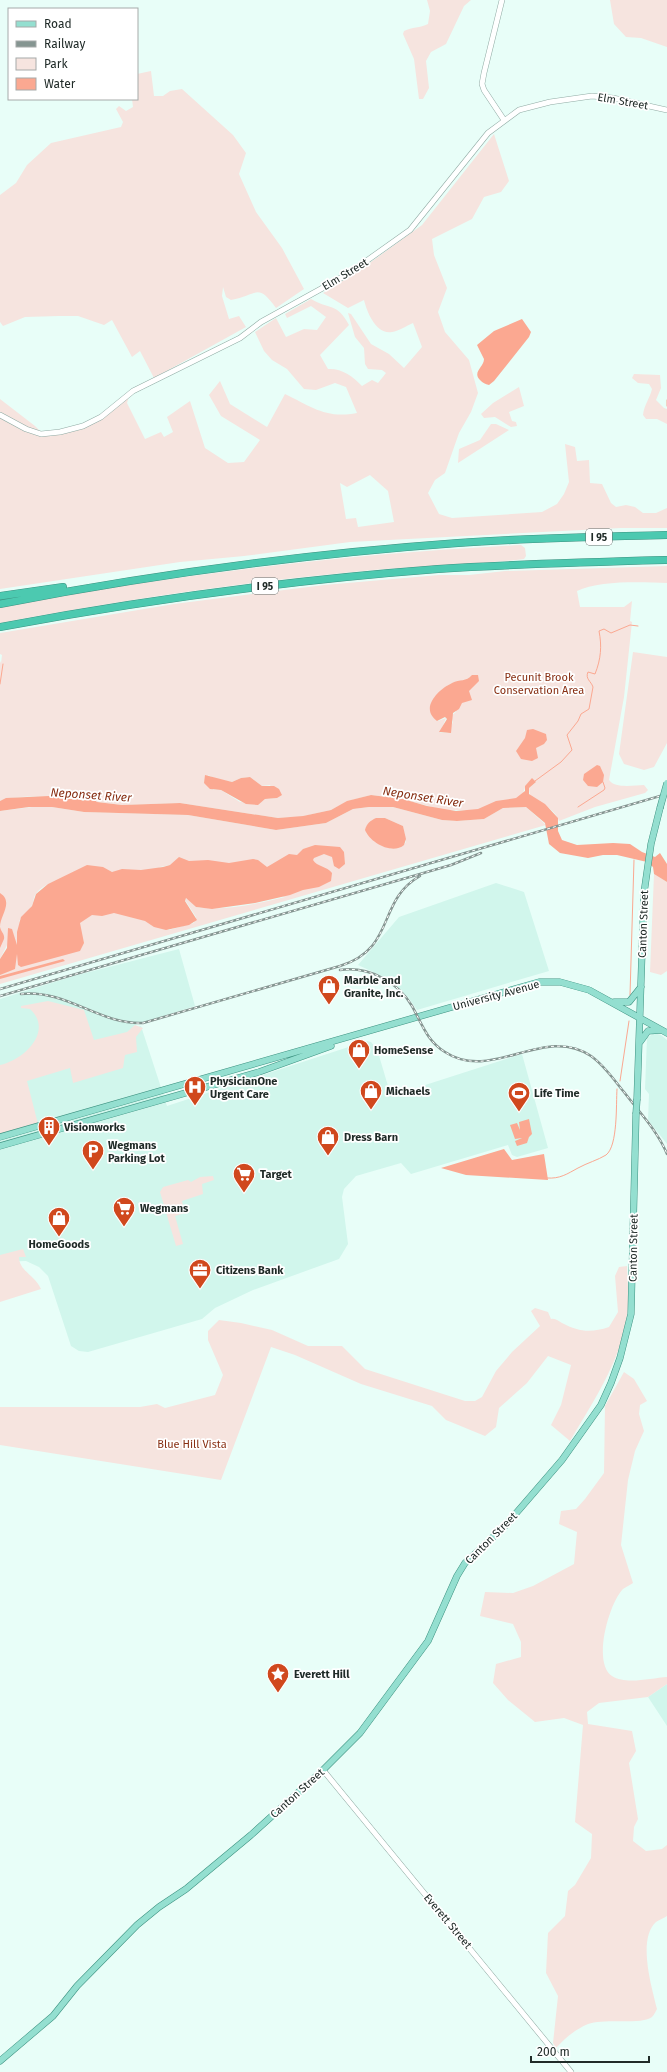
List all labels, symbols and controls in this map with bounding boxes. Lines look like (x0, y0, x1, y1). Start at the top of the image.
legend (8, 8, 138, 100)
text: Road (44, 17, 72, 31)
text: Railway (44, 37, 85, 51)
text: Park (44, 57, 68, 71)
text: Water (44, 77, 76, 91)
street label: Elm Street (597, 91, 649, 112)
street label: Elm Street (320, 256, 371, 293)
road number: I 95 (586, 529, 612, 545)
road number: I 95 (252, 578, 278, 594)
park label: Pecunit Brook Conservation Area (494, 671, 584, 697)
water label: Neponset River (382, 784, 465, 810)
water label: Neponset River (50, 785, 133, 805)
street label: Canton Street (636, 890, 651, 958)
shop icon: Marble and Granite, Inc. (316, 973, 342, 1006)
place label: Marble and Granite, Inc. (344, 974, 404, 1000)
street label: University Avenue (451, 978, 541, 1013)
shop icon: HomeSense (346, 1037, 372, 1070)
place label: HomeSense (374, 1044, 433, 1057)
hospital icon: PhysicianOne Urgent Care (182, 1074, 208, 1107)
place label: PhysicianOne Urgent Care (210, 1075, 277, 1101)
shop icon: Michaels (358, 1078, 384, 1111)
sports icon: Life Time (506, 1080, 532, 1113)
place label: Michaels (386, 1085, 431, 1098)
place label: Life Time (534, 1087, 580, 1100)
building icon: Visionworks (36, 1114, 62, 1147)
place label: Visionworks (63, 1121, 126, 1134)
shop icon: Dress Barn (315, 1124, 341, 1157)
place label: Dress Barn (344, 1131, 398, 1144)
parking icon: Wegmans Parking Lot (80, 1138, 106, 1171)
place label: Wegmans Parking Lot (108, 1139, 165, 1165)
supermarket icon: Target (231, 1161, 257, 1194)
place label: Target (260, 1168, 293, 1181)
supermarket icon: Wegmans (111, 1195, 137, 1228)
place label: Wegmans (140, 1202, 189, 1215)
shop icon: HomeGoods (46, 1205, 72, 1238)
street label: Canton Street (626, 1214, 641, 1282)
place label: HomeGoods (29, 1238, 90, 1251)
office icon: Citizens Bank (187, 1257, 213, 1290)
place label: Citizens Bank (216, 1264, 284, 1277)
park label: Blue Hill Vista (157, 1438, 227, 1451)
street label: Canton Street (463, 1510, 520, 1567)
place icon: Everett Hill (265, 1661, 291, 1694)
place label: Everett Hill (294, 1668, 350, 1681)
street label: Canton Street (268, 1766, 327, 1821)
street label: Everett Street (421, 1891, 474, 1951)
scale bar (531, 2038, 649, 2064)
text: 200 m (537, 2045, 570, 2059)

